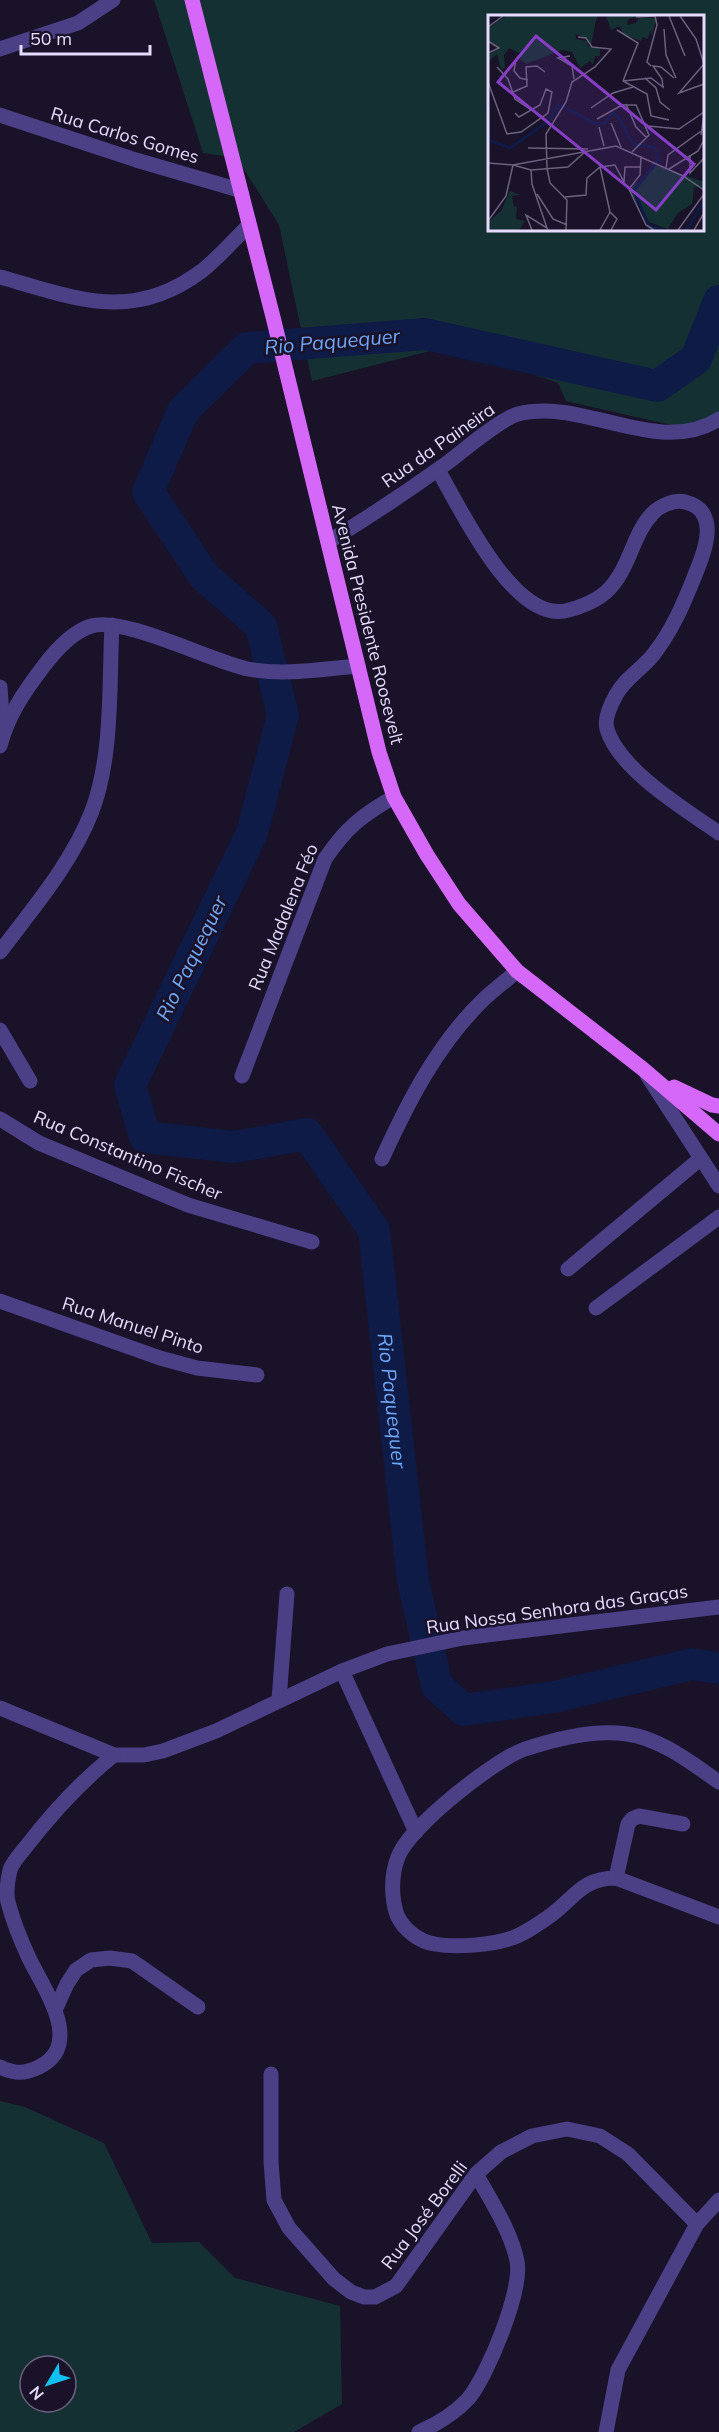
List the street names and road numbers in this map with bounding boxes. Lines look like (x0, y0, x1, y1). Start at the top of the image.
street label: Rua Carlos Gomes (48, 102, 202, 169)
street label: Rua da Paineira (377, 397, 499, 493)
street label: Avenida Presidente Roosevelt (327, 501, 409, 747)
street label: Rua Madalena Féo (243, 840, 323, 994)
street label: Rua Constantino Fischer (30, 1105, 226, 1205)
street label: Rua Manuel Pinto (59, 1291, 207, 1359)
street label: Rua Nossa Senhora das Graças (425, 1579, 689, 1639)
street label: Rua José Borelli (376, 2156, 472, 2274)

